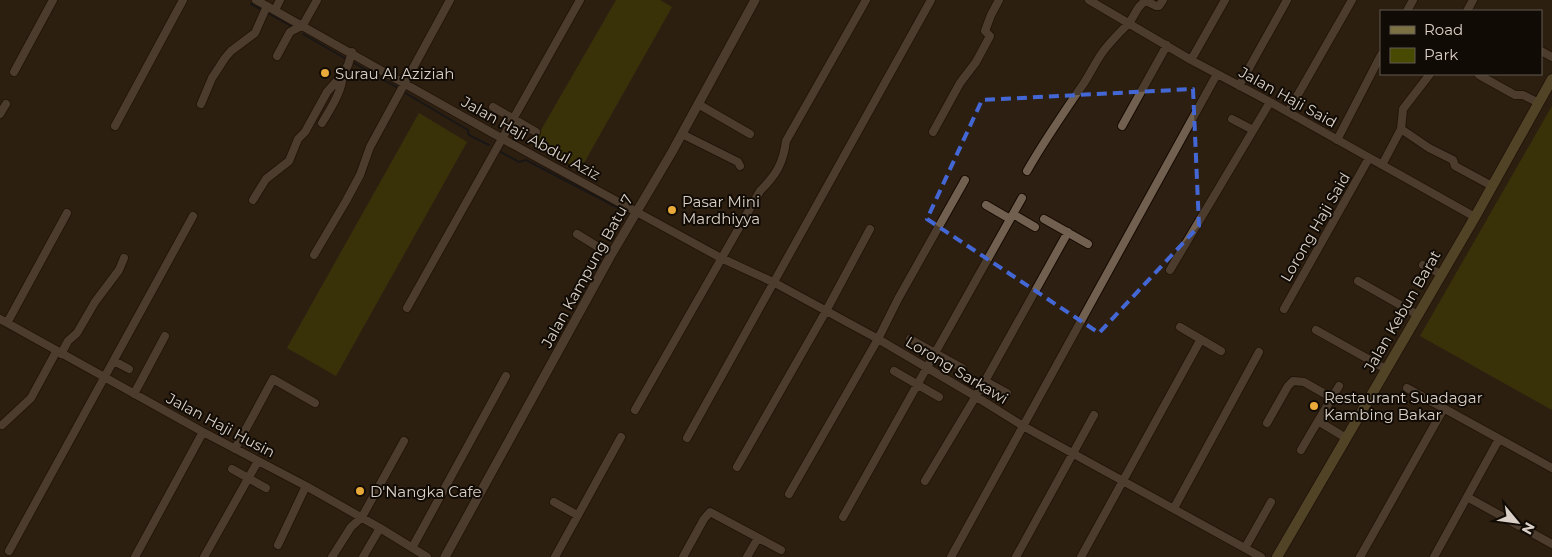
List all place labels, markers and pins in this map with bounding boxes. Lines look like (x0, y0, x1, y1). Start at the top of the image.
place label: Surau Al Aziziah (335, 64, 454, 83)
marker: Surau Al Aziziah (319, 67, 331, 79)
place label: Pasar Mini Mardhiyya (682, 192, 760, 228)
marker: Pasar Mini Mardhiyya (666, 204, 678, 216)
place label: Restaurant Suadagar Kambing Bakar (1324, 388, 1483, 424)
marker: Restaurant Suadagar Kambing Bakar (1308, 400, 1320, 412)
place label: D'Nangka Cafe (370, 482, 482, 501)
marker: D'Nangka Cafe (354, 485, 366, 497)

